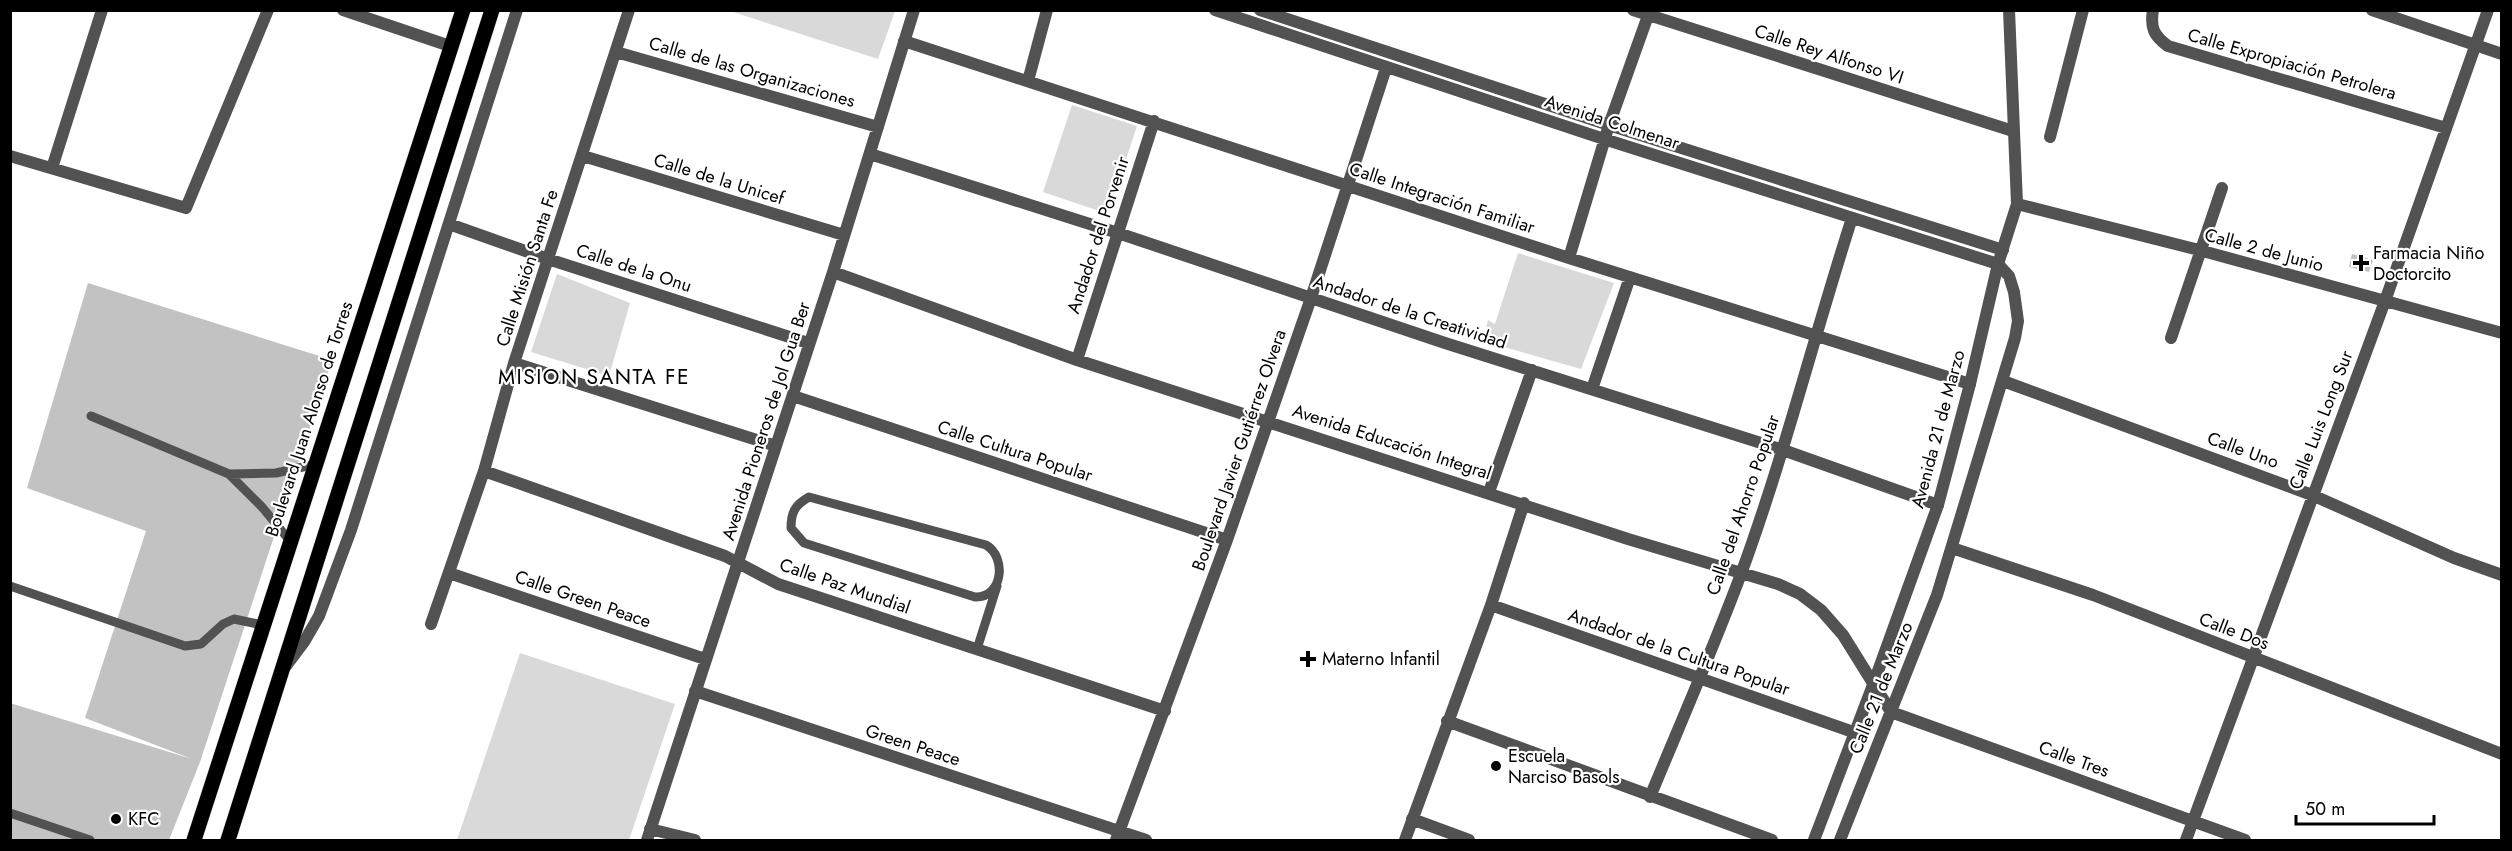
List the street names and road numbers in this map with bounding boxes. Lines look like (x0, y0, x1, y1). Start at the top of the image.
street label: Calle Rey Alfonso VI (1751, 18, 1907, 90)
street label: Calle Expropiación Petrolera (2185, 22, 2399, 106)
street label: Calle de las Organizaciones (646, 30, 858, 114)
street label: Avenida Colmenar (1541, 88, 1683, 156)
street label: Calle de la Unicef (650, 147, 788, 211)
street label: Andador del Porvenir (1060, 152, 1136, 317)
street label: Calle Integración Familiar (1346, 156, 1539, 241)
street label: Calle Misión Santa Fe (489, 186, 565, 350)
street label: Calle 2 de Junio (2202, 222, 2327, 278)
street label: Calle de la Onu (573, 237, 695, 299)
street label: Andador de la Creatividad (1310, 268, 1510, 356)
street label: Boulevard Juan Alonso de Torres (259, 298, 359, 540)
street label: Avenida Pioneros de Jol Gua Ber (715, 298, 817, 544)
street label: Boulevard Javier Gutiérrez Olvera (1185, 326, 1293, 574)
street label: Calle Luis Long Sur (2283, 346, 2360, 493)
street label: Avenida 21 de Marzo (1904, 347, 1972, 511)
street label: Avenida Educación Integral (1289, 398, 1495, 486)
street label: Calle del Ahorro Popular (1700, 410, 1786, 599)
street label: Calle Cultura Popular (934, 414, 1097, 489)
street label: Calle Uno (2204, 425, 2283, 475)
street label: Calle Paz Mundial (776, 551, 914, 621)
street label: Calle Green Peace (511, 564, 655, 634)
street label: Andador de la Cultura Popular (1565, 602, 1794, 702)
street label: Calle Dos (2195, 606, 2273, 656)
street label: Calle 21 de Marzo (1843, 618, 1919, 758)
street label: Green Peace (862, 717, 964, 773)
street label: Calle Tres (2035, 734, 2113, 784)

